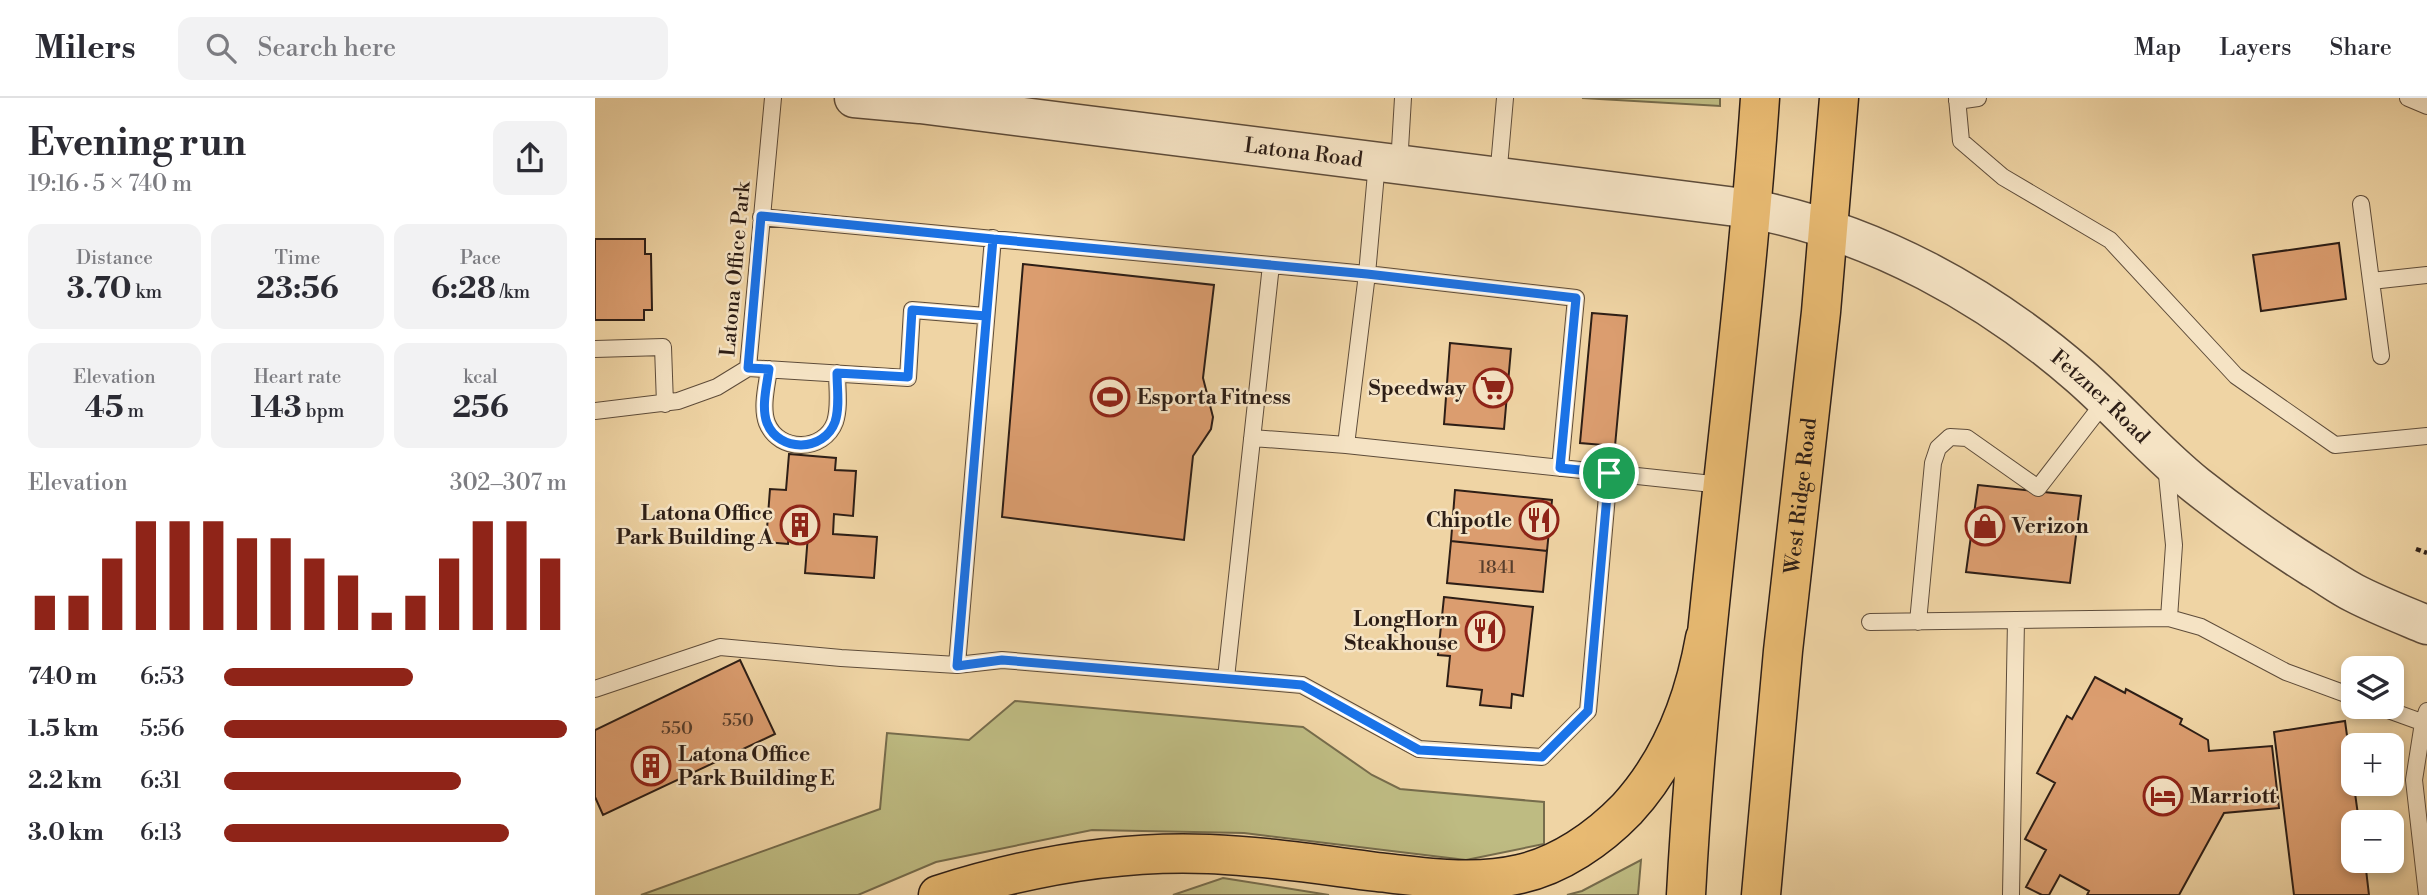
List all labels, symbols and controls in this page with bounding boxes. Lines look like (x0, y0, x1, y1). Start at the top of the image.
search box (178, 17, 668, 80)
text: Milers (35, 28, 136, 69)
icon: search (202, 29, 240, 67)
text: Search here (258, 32, 396, 64)
text: Map (2134, 33, 2181, 63)
text: Layers (2219, 33, 2291, 63)
text: Share (2329, 33, 2392, 63)
text: Evening run (28, 120, 246, 167)
button: share (493, 121, 567, 195)
street label: Latona Road (1243, 133, 1365, 174)
text: 19:16 · 5 × 740 m (28, 170, 192, 198)
street label: Latona Office Park (715, 180, 757, 358)
text: Distance (76, 246, 153, 270)
text: Time (275, 246, 320, 270)
text: Pace (460, 246, 501, 270)
text: 3.70 (67, 270, 132, 308)
text: 23:56 (256, 270, 339, 308)
text: 6:28 (431, 270, 496, 308)
text: km (132, 280, 162, 304)
text: /km (496, 280, 530, 304)
street label: Fetzner Road (2045, 345, 2155, 450)
text: Elevation (73, 365, 156, 389)
text: Heart rate (254, 365, 341, 389)
text: kcal (463, 365, 498, 389)
supermarket icon: Speedway (1472, 367, 1514, 409)
sports icon: Esporta Fitness (1089, 376, 1131, 418)
place label: Speedway (1368, 376, 1466, 402)
place label: Esporta Fitness (1137, 385, 1291, 411)
text: 45 (85, 389, 124, 427)
text: 143 (251, 389, 302, 427)
text: 256 (452, 389, 509, 427)
text: m (124, 399, 144, 423)
text: bpm (302, 399, 344, 423)
street label: West Ridge Road (1780, 416, 1823, 577)
pin (1579, 443, 1639, 503)
icon: arrive (1590, 454, 1628, 492)
text: Elevation (28, 469, 128, 497)
text: 302–307 m (450, 469, 567, 497)
restaurant icon: Chipotle (1518, 499, 1560, 541)
place label: Latona Office Park Building A (616, 501, 774, 551)
building icon: Latona Office Park Building A (779, 504, 821, 546)
shop icon: Verizon (1964, 505, 2006, 547)
place label: Chipotle (1426, 508, 1512, 534)
place label: Verizon (2011, 514, 2089, 540)
house number: 1841 (1478, 556, 1516, 579)
place label: LongHorn Steakhouse (1344, 607, 1458, 657)
restaurant icon: LongHorn Steakhouse (1464, 610, 1506, 652)
map controls (2341, 656, 2404, 873)
button: layers (2341, 656, 2404, 719)
text: 740 m (28, 663, 97, 691)
text: 6:53 (140, 663, 185, 691)
house number: 550 (722, 709, 754, 732)
text: 1.5 km (28, 715, 99, 743)
text: 5:56 (140, 715, 184, 743)
house number: 550 (661, 717, 693, 740)
button: + (2341, 733, 2404, 796)
place label: Latona Office Park Building E (678, 742, 835, 792)
building icon: Latona Office Park Building E (630, 745, 672, 787)
text: 2.2 km (28, 767, 102, 795)
text: 6:31 (140, 767, 181, 795)
hotel icon: Marriott (2142, 775, 2184, 817)
place label: Marriott (2190, 784, 2277, 810)
button: − (2341, 810, 2404, 873)
text: 3.0 km (28, 819, 104, 847)
text: 6:13 (140, 819, 182, 847)

